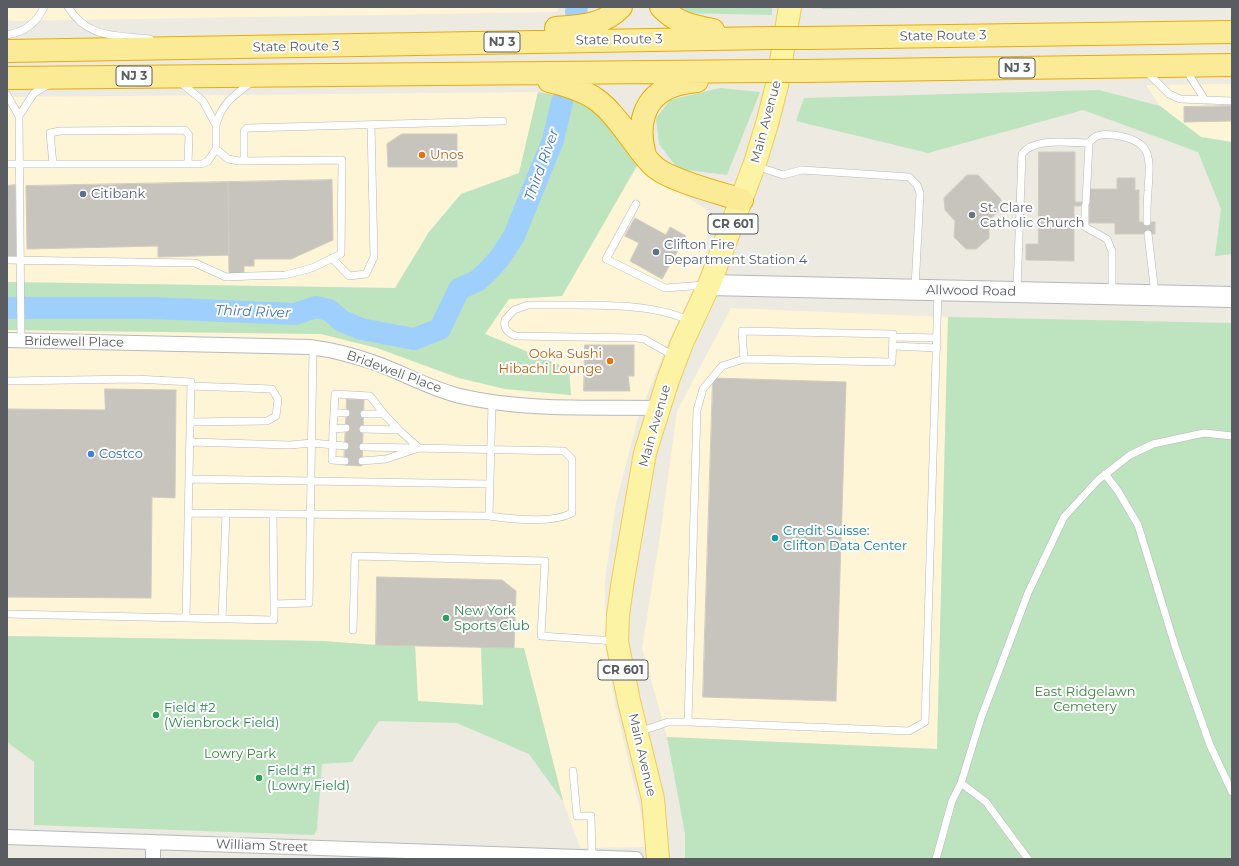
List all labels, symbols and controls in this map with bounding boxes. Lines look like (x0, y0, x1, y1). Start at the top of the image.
street label: State Route 3 (899, 27, 987, 45)
street label: State Route 3 (575, 31, 663, 49)
road number: NJ 3 (484, 32, 520, 52)
street label: State Route 3 (252, 38, 340, 56)
road number: NJ 3 (999, 58, 1035, 78)
road number: NJ 3 (116, 66, 152, 86)
street label: Main Avenue (747, 79, 785, 165)
water label: Third River (521, 127, 563, 203)
place label: Unos (430, 147, 464, 163)
marker: Unos (417, 150, 427, 160)
place label: Citibank (91, 186, 145, 202)
marker: Citibank (78, 189, 88, 199)
place label: St. Clare Catholic Church (980, 200, 1085, 231)
marker: St. Clare Catholic Church (967, 210, 977, 220)
road number: CR 601 (708, 214, 758, 234)
place label: Clifton Fire Department Station 4 (664, 237, 807, 268)
marker: Clifton Fire Department Station 4 (651, 247, 661, 257)
street label: Allwood Road (926, 282, 1016, 300)
water label: Third River (215, 302, 291, 322)
street label: Bridewell Place (24, 333, 124, 351)
place label: Ooka Sushi Hibachi Lounge (499, 346, 602, 377)
street label: Bridewell Place (344, 348, 444, 396)
marker: Ooka Sushi Hibachi Lounge (605, 356, 615, 366)
street label: Main Avenue (636, 383, 674, 469)
place label: Costco (99, 446, 143, 462)
marker: Costco (86, 449, 96, 459)
place label: Credit Suisse: Clifton Data Center (783, 523, 907, 554)
marker: Credit Suisse: Clifton Data Center (770, 533, 780, 543)
place label: New York Sports Club (454, 603, 530, 634)
marker: New York Sports Club (441, 613, 451, 623)
road number: CR 601 (598, 660, 648, 680)
park label: East Ridgelawn Cemetery (1034, 684, 1136, 715)
place label: Field #2 (Wienbrock Field) (164, 700, 279, 731)
marker: Field #2 (Wienbrock Field) (151, 710, 161, 720)
street label: Main Avenue (625, 712, 659, 798)
park label: Lowry Park (204, 746, 276, 762)
place label: Field #1 (Lowry Field) (267, 763, 350, 794)
marker: Field #1 (Lowry Field) (254, 773, 264, 783)
street label: William Street (216, 837, 308, 855)

